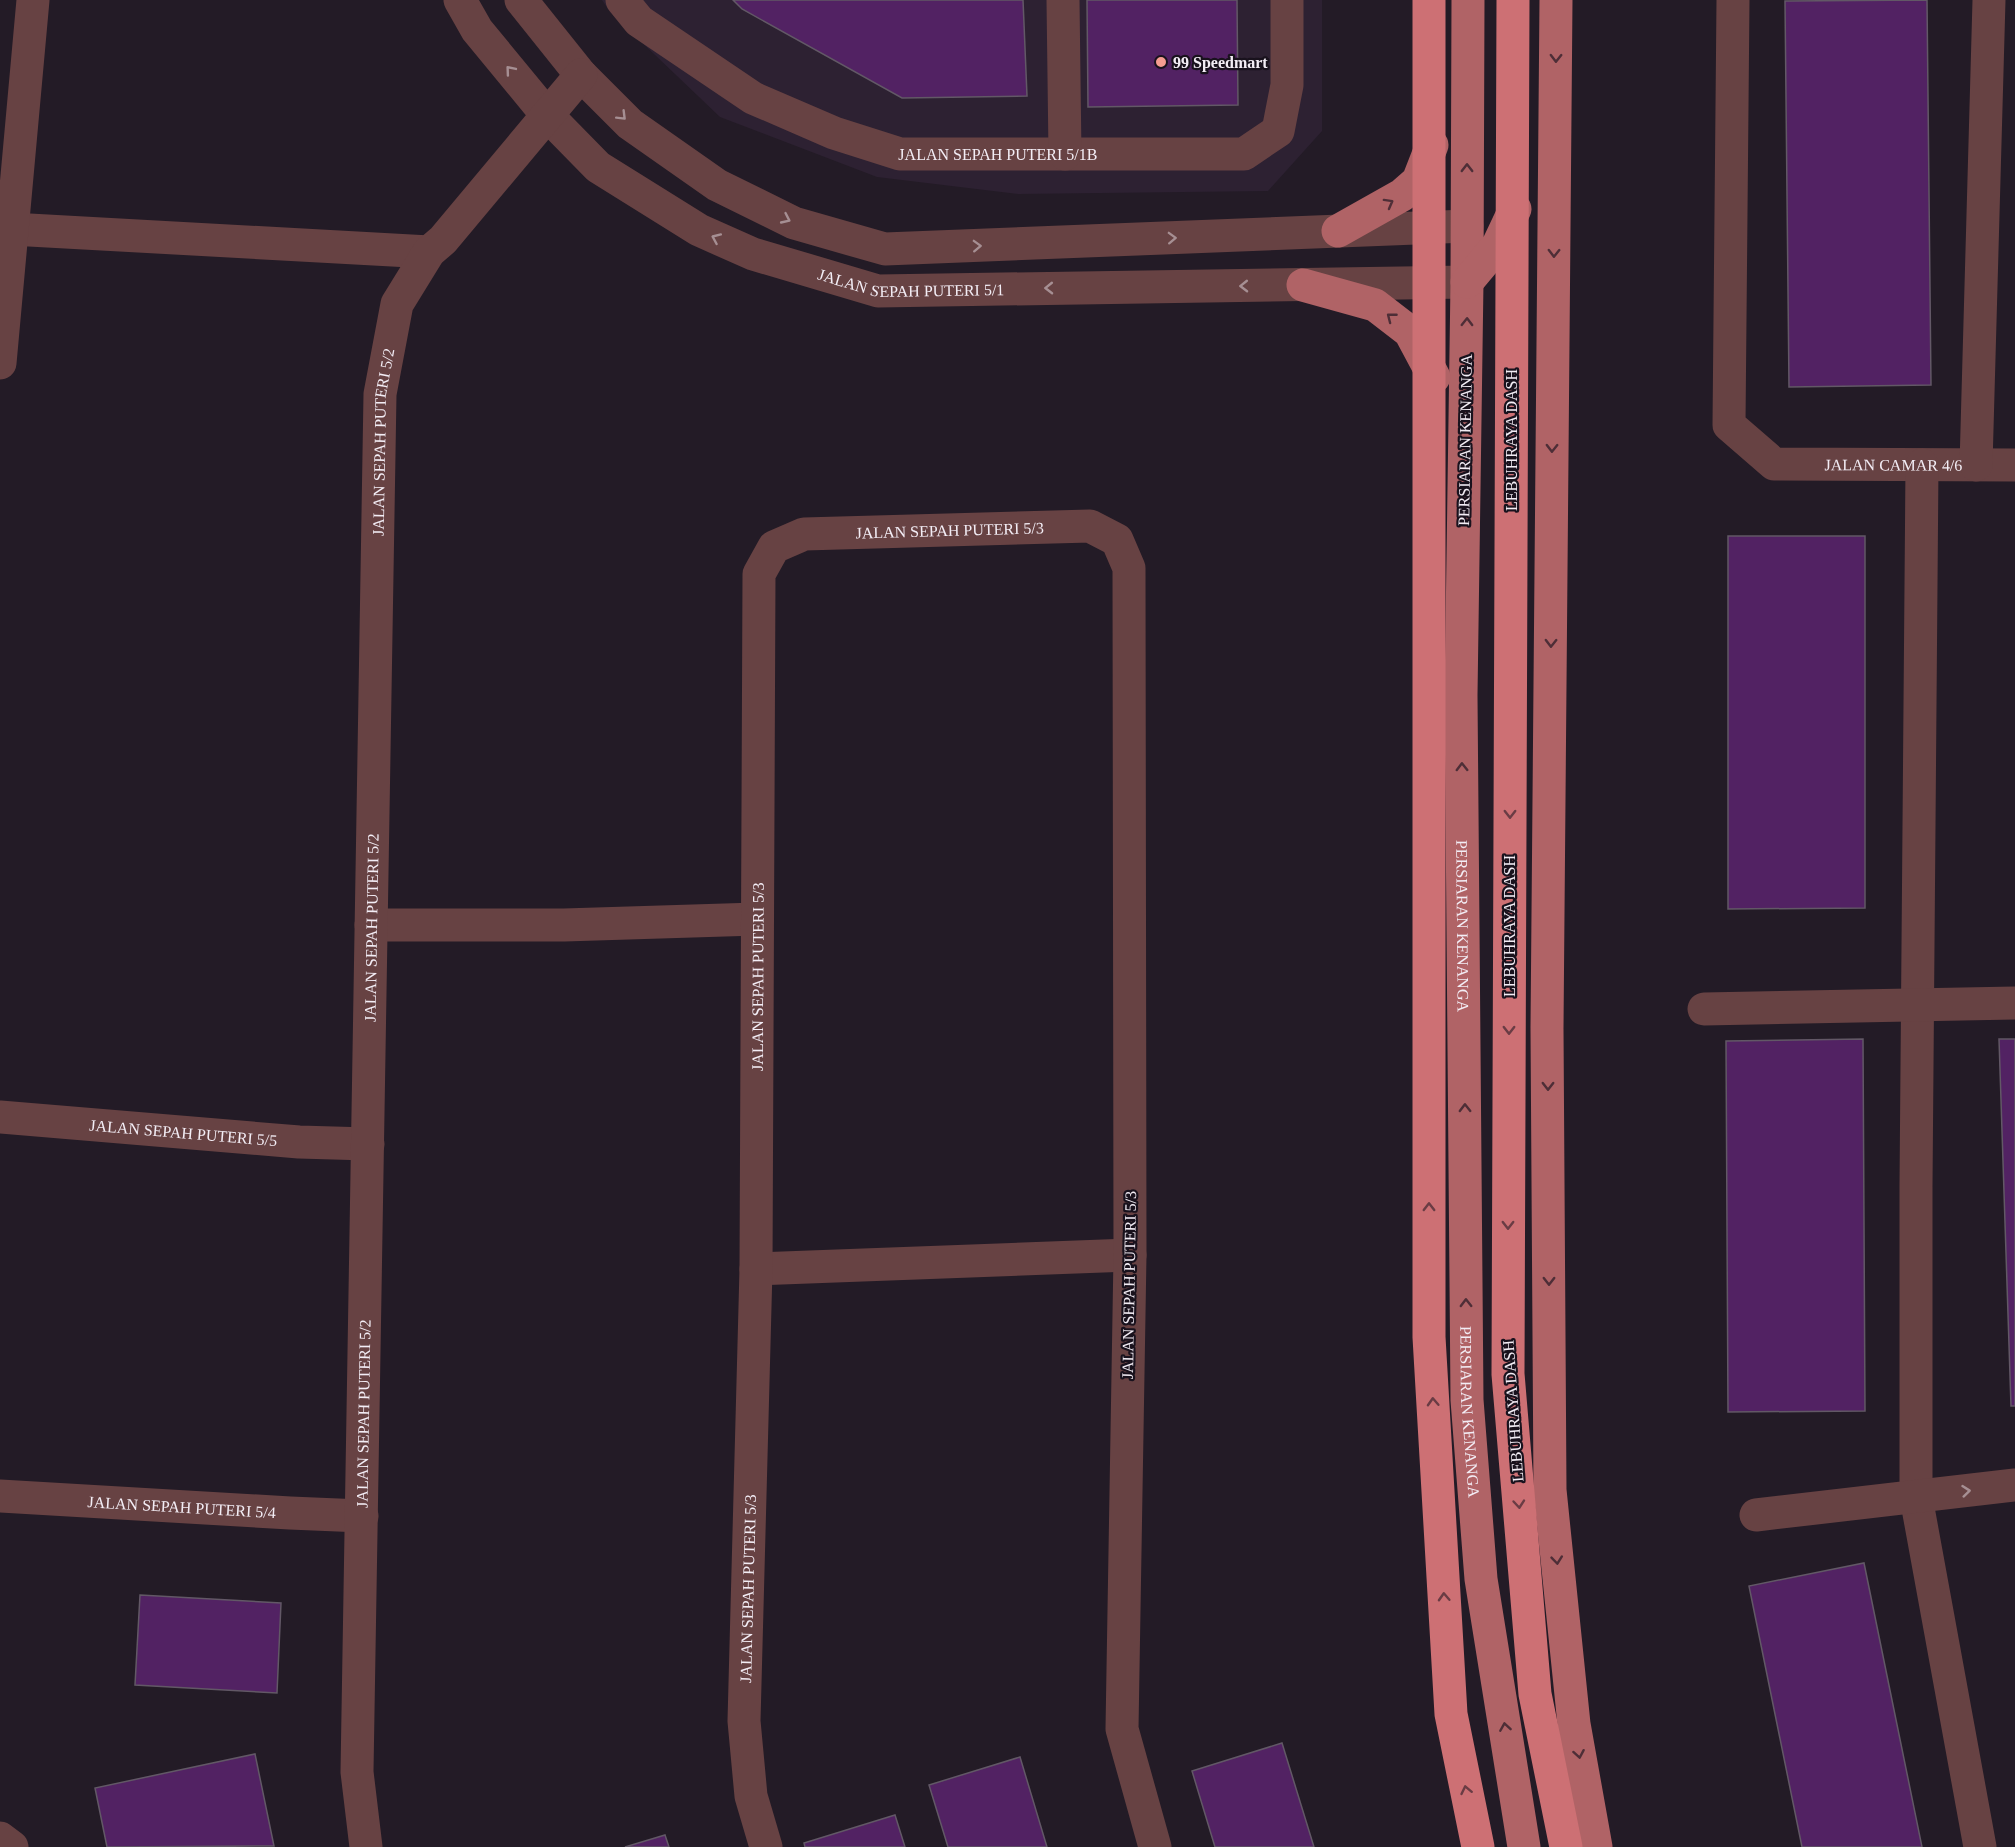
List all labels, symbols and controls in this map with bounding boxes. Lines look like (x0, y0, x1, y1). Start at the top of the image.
place label: 99 Speedmart (1173, 54, 1268, 72)
one-way arrow (1550, 54, 1562, 63)
marker: 99 Speedmart (1154, 55, 1168, 69)
one-way arrow (506, 66, 517, 77)
one-way arrow (615, 108, 626, 119)
street label: JALAN SEPAH PUTERI 5/1B (898, 146, 1097, 163)
one-way arrow (1461, 163, 1473, 172)
one-way arrow (1383, 199, 1393, 210)
one-way arrow (780, 211, 791, 223)
one-way arrow (1167, 231, 1176, 244)
one-way arrow (711, 233, 722, 245)
one-way arrow (972, 239, 981, 252)
one-way arrow (1548, 249, 1560, 258)
street label: JALAN SEPAH PUTERI 5/1 (816, 265, 1004, 300)
one-way arrow (1240, 279, 1249, 292)
one-way arrow (1045, 282, 1054, 295)
one-way arrow (1387, 314, 1398, 325)
one-way arrow (1461, 317, 1473, 326)
street label: JALAN SEPAH PUTERI 5/2 (369, 347, 397, 536)
street label: PERSIARAN KENANGA (1455, 353, 1475, 526)
street label: LEBUHRAYA DASH (1503, 369, 1520, 511)
one-way arrow (1546, 444, 1559, 453)
street label: JALAN CAMAR 4/6 (1824, 456, 1962, 473)
street label: JALAN SEPAH PUTERI 5/3 (855, 519, 1044, 541)
one-way arrow (1545, 639, 1557, 648)
one-way arrow (1455, 762, 1468, 771)
one-way arrow (1504, 810, 1516, 819)
street label: JALAN SEPAH PUTERI 5/2 (361, 833, 381, 1022)
street label: PERSIARAN KENANGA (1454, 840, 1472, 1013)
street label: LEBUHRAYA DASH (1501, 855, 1518, 997)
street label: JALAN SEPAH PUTERI 5/3 (748, 882, 766, 1071)
one-way arrow (1503, 1026, 1515, 1035)
one-way arrow (1542, 1082, 1554, 1091)
one-way arrow (1459, 1104, 1471, 1113)
street label: JALAN SEPAH PUTERI 5/5 (89, 1116, 278, 1149)
street label: JALAN SEPAH PUTERI 5/3 (1119, 1191, 1139, 1379)
one-way arrow (1423, 1202, 1435, 1211)
one-way arrow (1502, 1221, 1514, 1230)
one-way arrow (1543, 1277, 1555, 1286)
one-way arrow (1460, 1299, 1473, 1308)
street label: JALAN SEPAH PUTERI 5/2 (353, 1319, 373, 1508)
street label: PERSIARAN KENANGA (1458, 1326, 1483, 1499)
street label: LEBUHRAYA DASH (1500, 1339, 1526, 1482)
one-way arrow (1426, 1397, 1439, 1406)
one-way arrow (1961, 1485, 1970, 1498)
street label: JALAN SEPAH PUTERI 5/4 (87, 1493, 276, 1521)
street label: JALAN SEPAH PUTERI 5/3 (737, 1494, 759, 1683)
one-way arrow (1512, 1499, 1525, 1509)
one-way arrow (1550, 1555, 1563, 1564)
one-way arrow (1438, 1592, 1451, 1601)
one-way arrow (1499, 1722, 1512, 1732)
one-way arrow (1573, 1749, 1585, 1758)
one-way arrow (1460, 1785, 1473, 1795)

